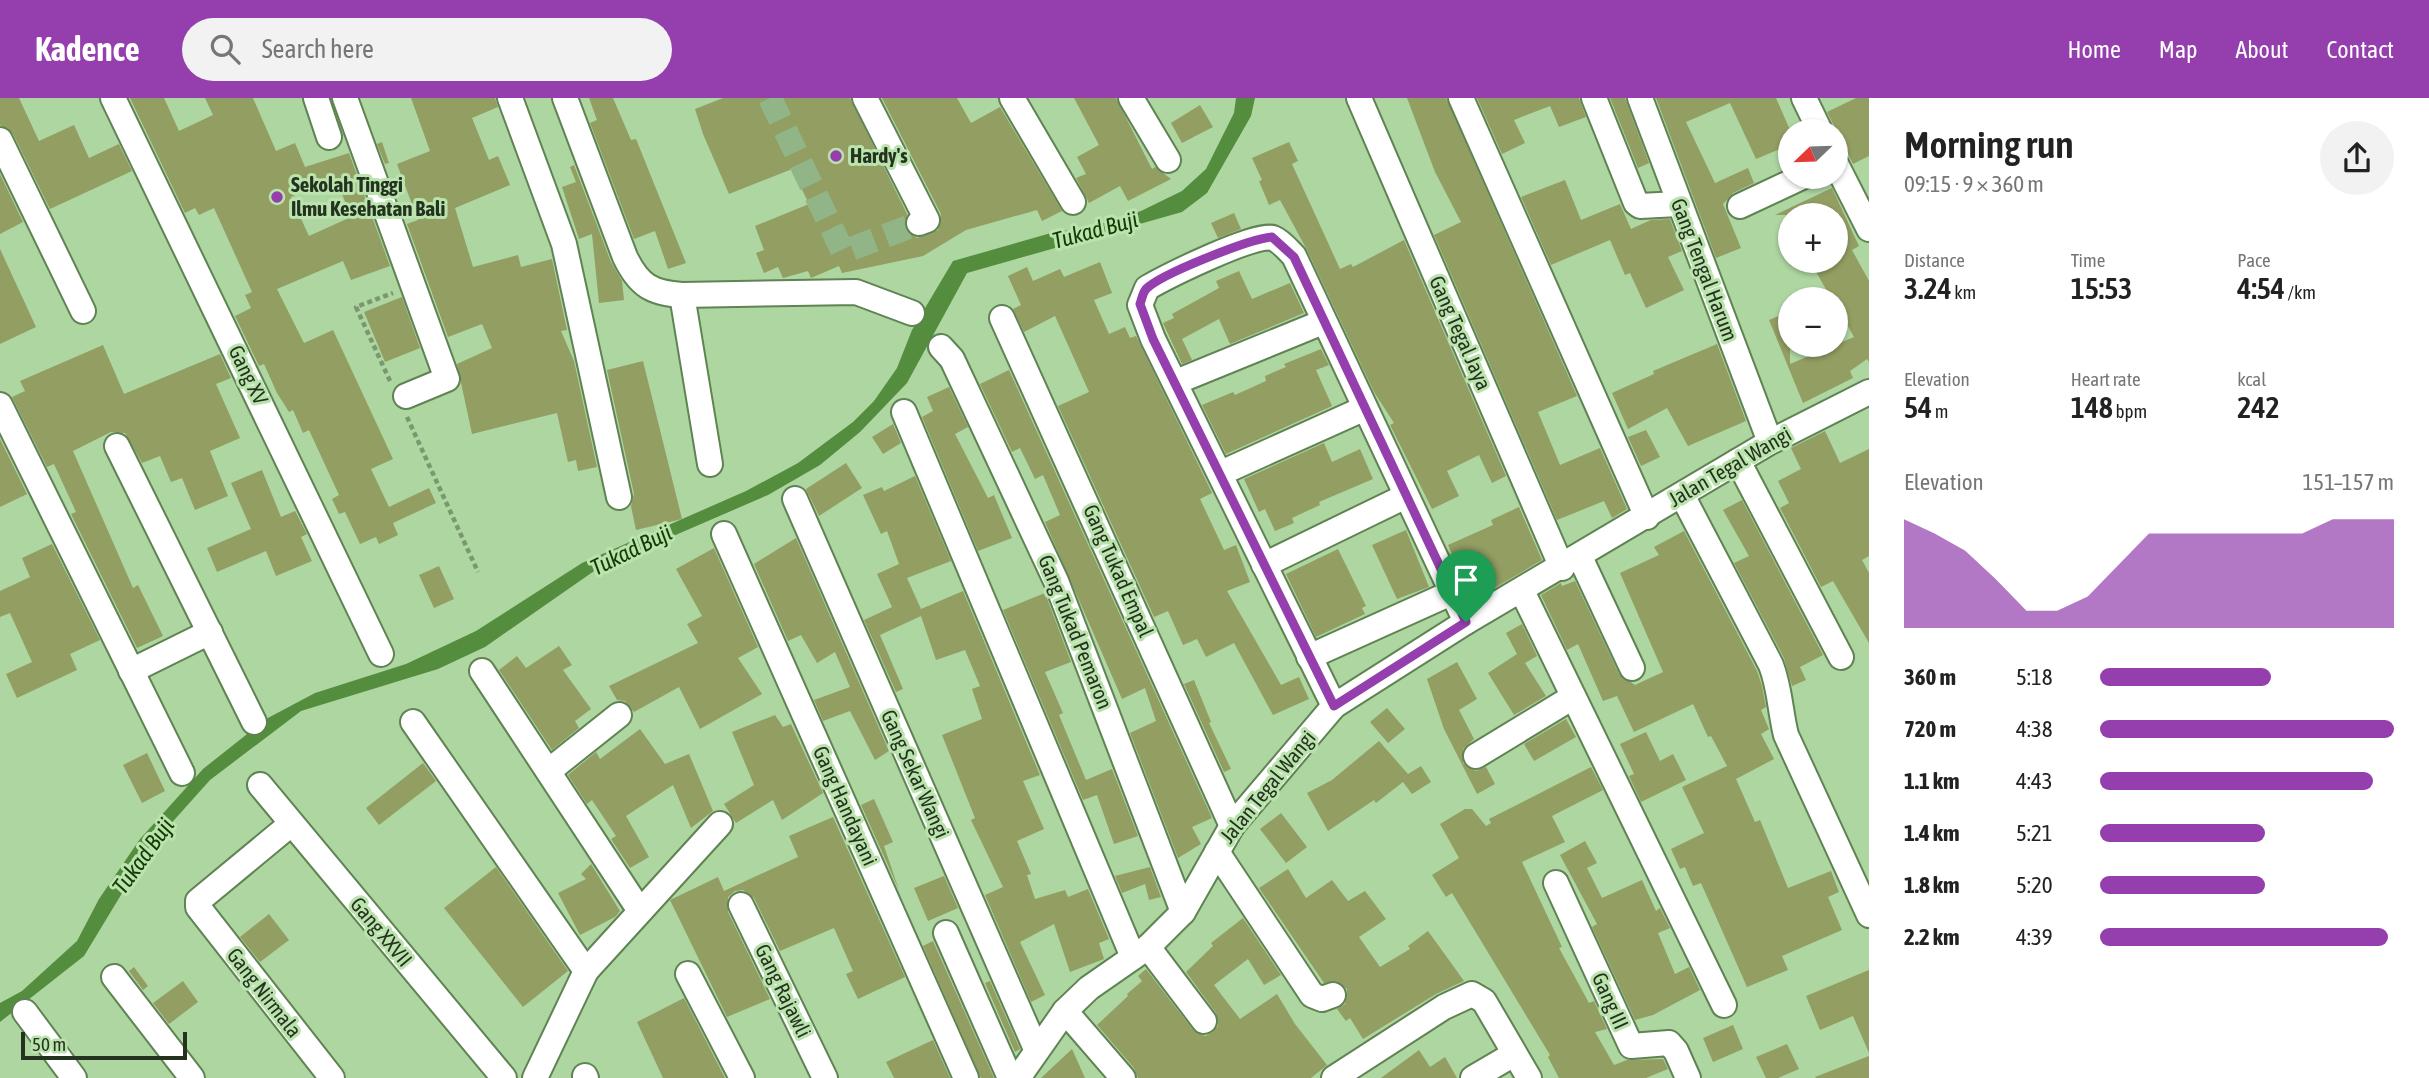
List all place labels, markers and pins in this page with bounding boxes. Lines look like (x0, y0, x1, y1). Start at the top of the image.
place label: Hardy's (850, 143, 908, 167)
marker: Hardy's (828, 148, 844, 164)
place label: Sekolah Tinggi Ilmu Kesehatan Bali (291, 172, 445, 220)
marker: Sekolah Tinggi Ilmu Kesehatan Bali (269, 189, 285, 205)
pin (1436, 550, 1496, 622)

